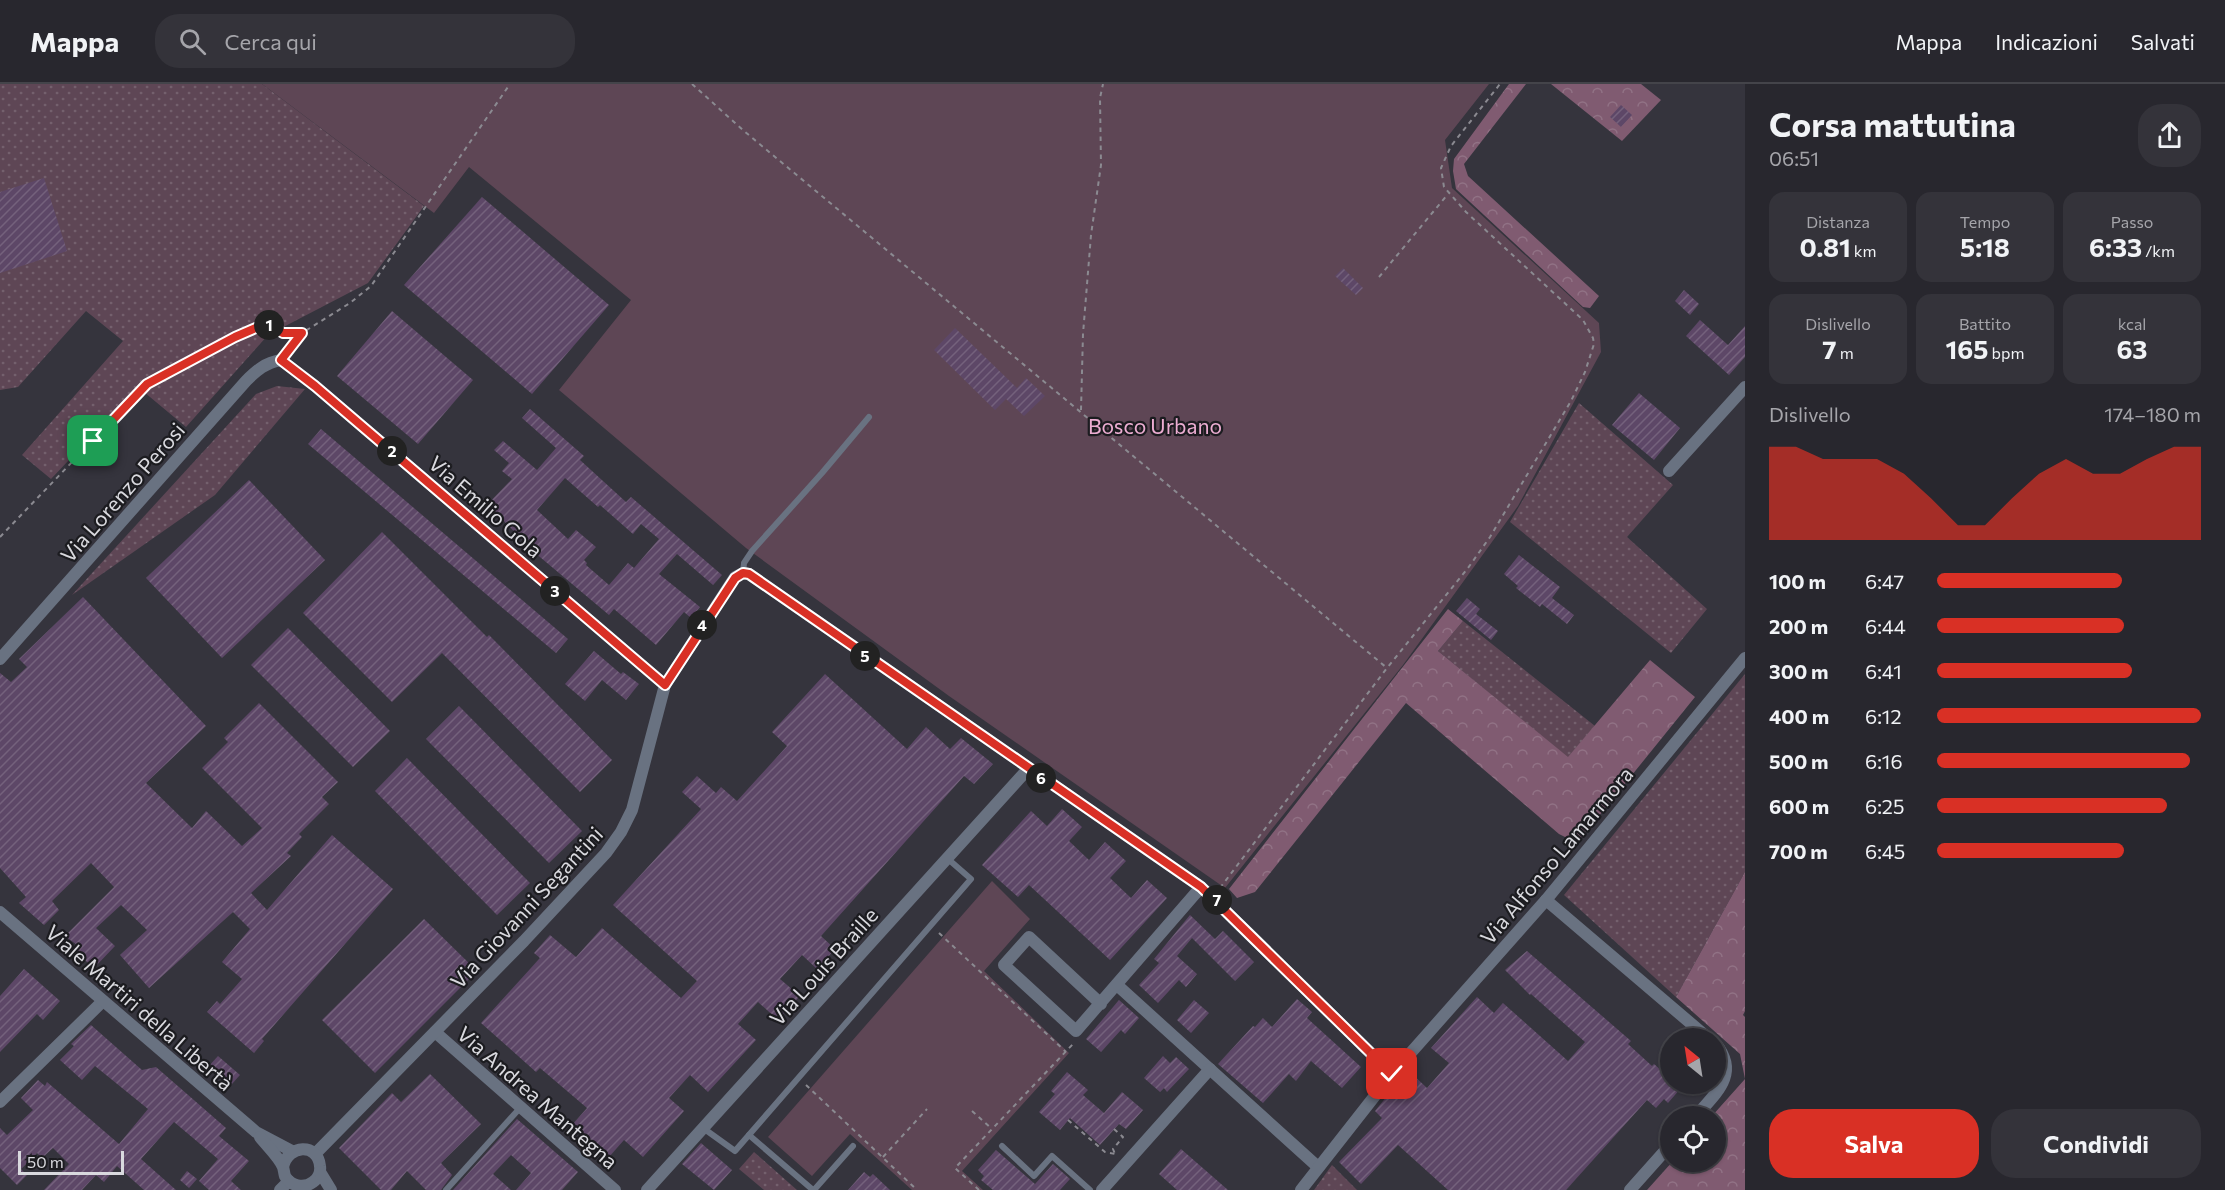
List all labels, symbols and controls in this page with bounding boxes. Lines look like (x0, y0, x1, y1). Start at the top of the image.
search box (155, 14, 575, 68)
text: Mappa (30, 24, 119, 58)
icon: search (176, 25, 209, 58)
text: Cerca qui (224, 28, 317, 55)
text: Mappa (1895, 29, 1962, 54)
text: Indicazioni (1995, 29, 2098, 54)
text: Salvati (2131, 29, 2195, 54)
text: Corsa mattutina (1769, 103, 2016, 144)
button: share (2138, 104, 2201, 167)
text: 06:51 (1769, 146, 1819, 170)
text: Distanza (1806, 212, 1870, 231)
text: Tempo (1960, 212, 2010, 231)
text: Passo (2111, 212, 2153, 231)
text: 0.81 (1800, 231, 1851, 262)
text: 5:18 (1960, 231, 2010, 262)
text: 6:33 (2089, 231, 2142, 262)
text: km (1851, 241, 1877, 260)
text: /km (2142, 241, 2175, 260)
pin: 1 (254, 310, 284, 340)
text: Dislivello (1805, 314, 1871, 333)
text: Battito (1959, 314, 2011, 333)
text: kcal (2118, 314, 2146, 333)
text: 1 (265, 315, 273, 334)
text: 7 (1822, 333, 1837, 364)
text: 165 (1946, 333, 1989, 364)
text: 63 (2116, 333, 2148, 364)
text: m (1837, 343, 1854, 362)
text: bpm (1989, 343, 2024, 362)
text: Dislivello (1769, 402, 1851, 426)
text: 174–180 m (2104, 402, 2201, 426)
park label: Bosco Urbano (1088, 413, 1222, 438)
pin (67, 415, 118, 466)
street label: Via Lorenzo Perosi (55, 417, 189, 567)
icon: arrive (76, 424, 109, 457)
pin: 2 (377, 436, 407, 466)
text: 2 (387, 441, 397, 460)
street label: Via Emilio Gola (424, 450, 548, 562)
text: 100 m (1769, 569, 1826, 593)
text: 6:47 (1865, 569, 1904, 593)
pin: 3 (540, 576, 570, 606)
text: 3 (550, 581, 560, 600)
pin: 4 (687, 610, 717, 640)
text: 200 m (1769, 614, 1828, 638)
text: 6:44 (1865, 614, 1906, 638)
text: 4 (697, 615, 707, 634)
pin: 5 (850, 641, 880, 671)
text: 5 (860, 646, 870, 665)
text: 300 m (1769, 659, 1829, 683)
text: 6:41 (1865, 659, 1902, 683)
text: 400 m (1769, 704, 1829, 728)
text: 6:12 (1865, 704, 1902, 728)
text: 500 m (1769, 749, 1829, 773)
text: 6:16 (1865, 749, 1903, 773)
street label: Via Alfonso Lamarmora (1474, 761, 1638, 949)
pin: 6 (1026, 763, 1056, 793)
text: 6 (1036, 768, 1046, 787)
text: 600 m (1769, 794, 1829, 818)
text: 6:25 (1865, 794, 1904, 818)
street label: Via Giovanni Segantini (445, 821, 607, 993)
text: 700 m (1769, 839, 1828, 863)
text: 6:45 (1865, 839, 1905, 863)
pin: 7 (1202, 885, 1232, 915)
text: 7 (1213, 890, 1221, 909)
street label: Via Louis Braille (764, 902, 882, 1030)
street label: Viale Martiri della Libertà (41, 919, 239, 1095)
street label: Via Andrea Mantegna (453, 1021, 623, 1173)
north arrow (1660, 1028, 1726, 1094)
map controls (1660, 1028, 1726, 1172)
pin (1366, 1048, 1417, 1099)
icon: check (1375, 1057, 1408, 1090)
button: locate (1660, 1106, 1726, 1172)
button: Salva (1769, 1109, 1979, 1178)
button: Condividi (1991, 1109, 2201, 1178)
scale bar (18, 1148, 124, 1176)
text: 50 m (27, 1152, 64, 1171)

